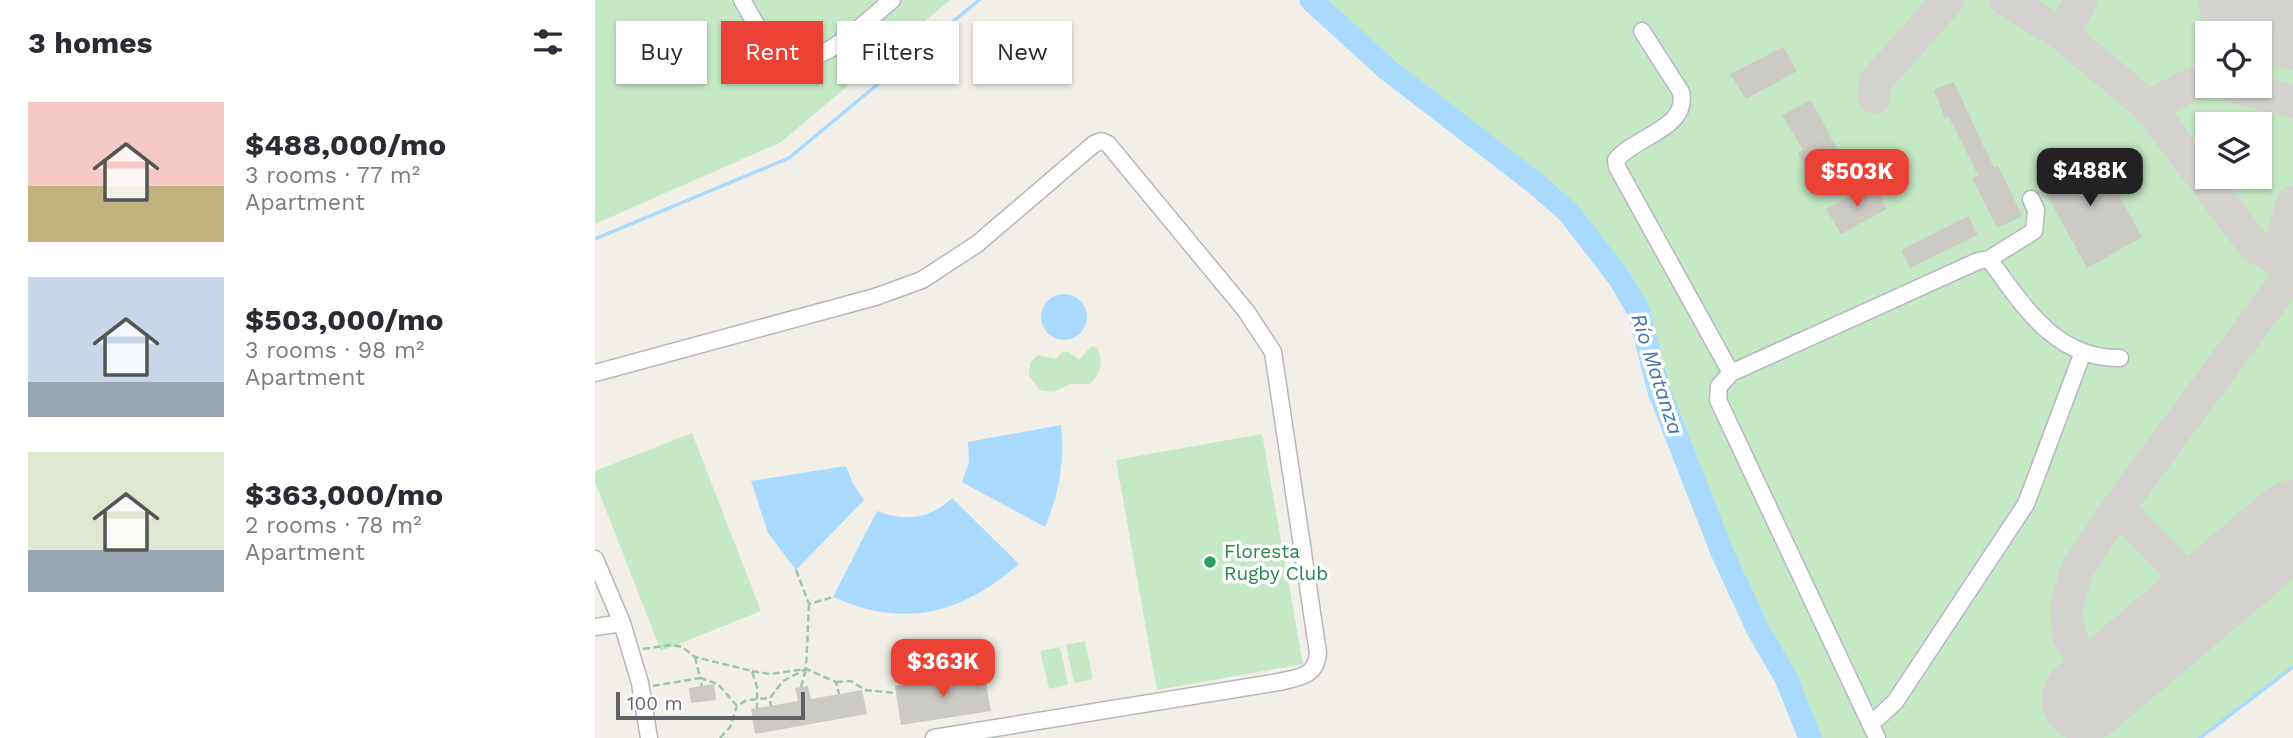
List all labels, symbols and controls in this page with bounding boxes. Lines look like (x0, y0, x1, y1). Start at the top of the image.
chip: Buy (616, 21, 707, 84)
chip: Rent (721, 21, 823, 84)
chip: Filters (837, 21, 959, 84)
chip: New (973, 21, 1072, 84)
map controls (2195, 21, 2272, 189)
button: locate (2195, 21, 2272, 98)
icon: filters (529, 23, 567, 61)
text: 3 homes (28, 25, 153, 60)
button: layers (2195, 112, 2272, 189)
text: $488,000/mo (245, 127, 446, 162)
icon: home (84, 130, 168, 214)
pin: $488K (2041, 148, 2139, 208)
pin: $503K (1808, 150, 1906, 209)
text: $488K (2053, 157, 2127, 184)
text: $503K (1821, 158, 1893, 185)
text: 3 rooms · 77 m² (245, 162, 420, 189)
text: Apartment (245, 189, 365, 216)
text: $503,000/mo (245, 302, 444, 337)
icon: home (84, 305, 168, 389)
water label: Río Matanza (1626, 310, 1689, 438)
text: 3 rooms · 98 m² (245, 337, 424, 364)
text: Apartment (245, 364, 365, 391)
text: $363,000/mo (245, 477, 443, 512)
icon: home (84, 480, 168, 564)
text: 2 rooms · 78 m² (245, 512, 422, 539)
text: Apartment (245, 539, 365, 566)
place label: Floresta Rugby Club (1224, 540, 1328, 585)
marker: Floresta Rugby Club (1202, 554, 1218, 570)
pin: $363K (894, 640, 992, 699)
text: $363K (907, 648, 979, 675)
scale bar (616, 689, 805, 721)
text: 100 m (627, 692, 683, 715)

